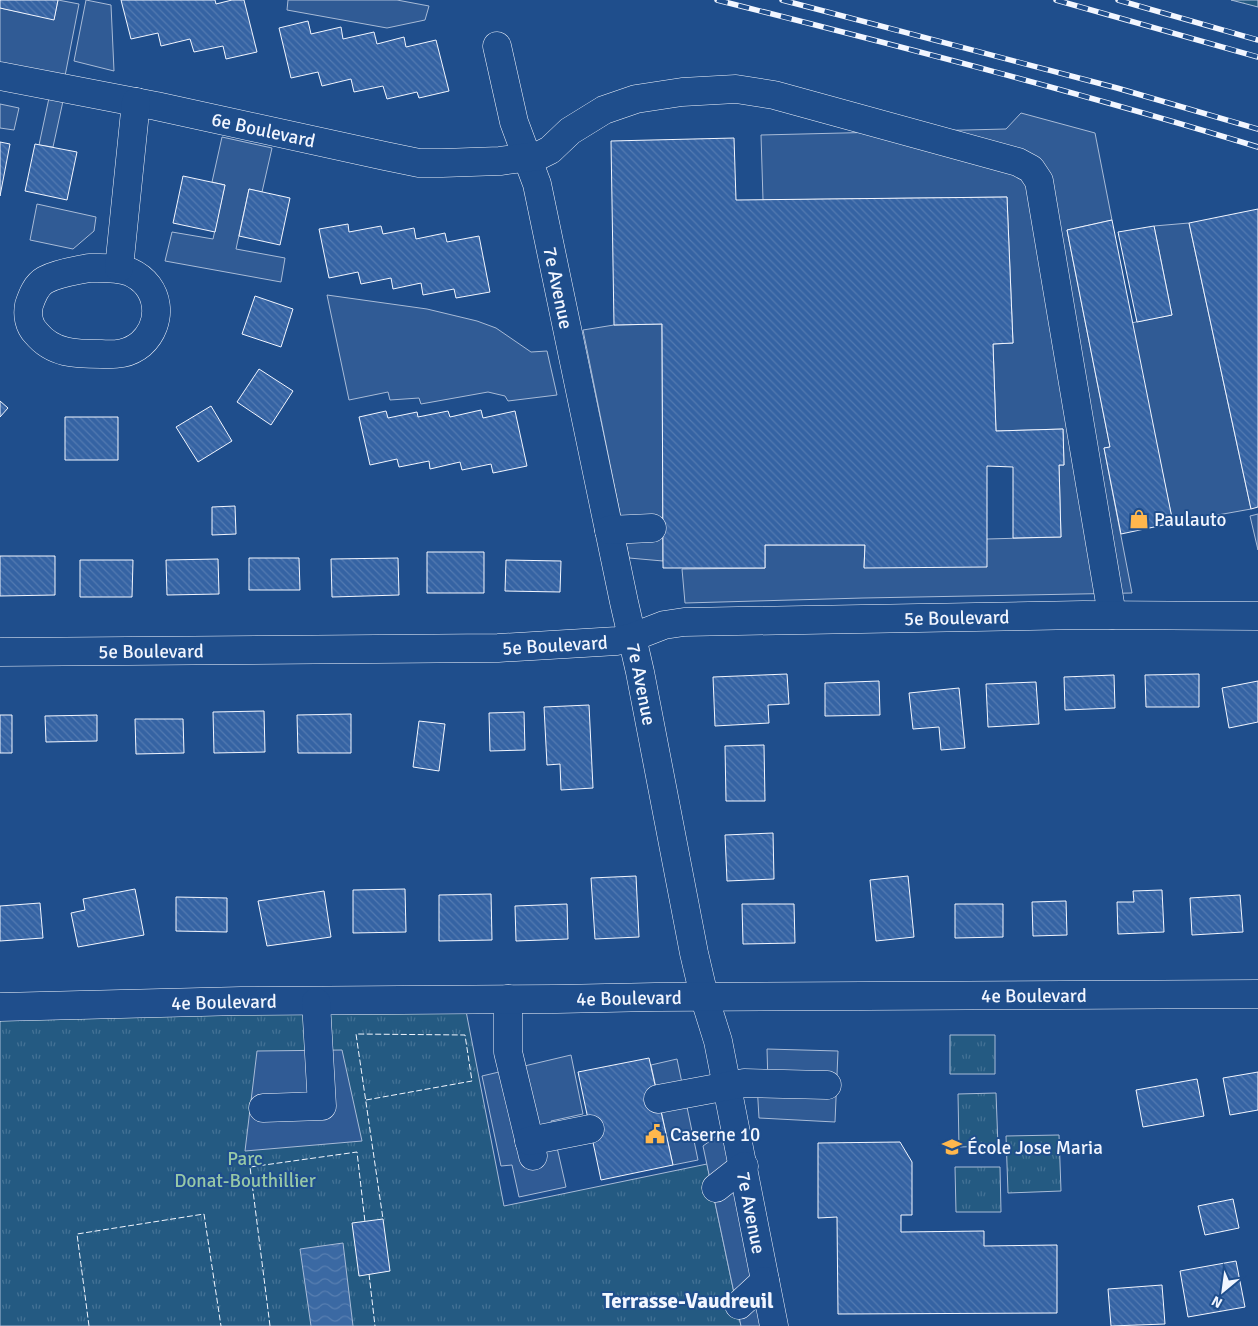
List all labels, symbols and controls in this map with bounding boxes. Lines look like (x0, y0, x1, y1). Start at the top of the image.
street label: 6e Boulevard (209, 107, 318, 153)
street label: 7e Avenue (537, 245, 578, 331)
shop icon: Paulauto (1128, 508, 1150, 530)
place label: Paulauto (1154, 508, 1227, 532)
street label: 5e Boulevard (904, 605, 1010, 631)
street label: 5e Boulevard (502, 631, 608, 661)
street label: 5e Boulevard (98, 639, 204, 664)
street label: 7e Avenue (621, 641, 661, 727)
street label: 4e Boulevard (981, 984, 1087, 1008)
street label: 4e Boulevard (576, 986, 682, 1012)
street label: 4e Boulevard (171, 990, 277, 1016)
public building icon: Caserne 10 (644, 1123, 666, 1145)
place label: Caserne 10 (670, 1123, 760, 1147)
school or university icon: École Jose Maria (941, 1136, 963, 1158)
place label: École Jose Maria (967, 1136, 1103, 1160)
park label: Parc Donat-Bouthillier (174, 1147, 316, 1193)
street label: 7e Avenue (731, 1169, 771, 1256)
north arrow (1198, 1266, 1248, 1316)
district label: Terrasse-Vaudreuil (602, 1288, 774, 1314)
text: N (1209, 1292, 1225, 1312)

